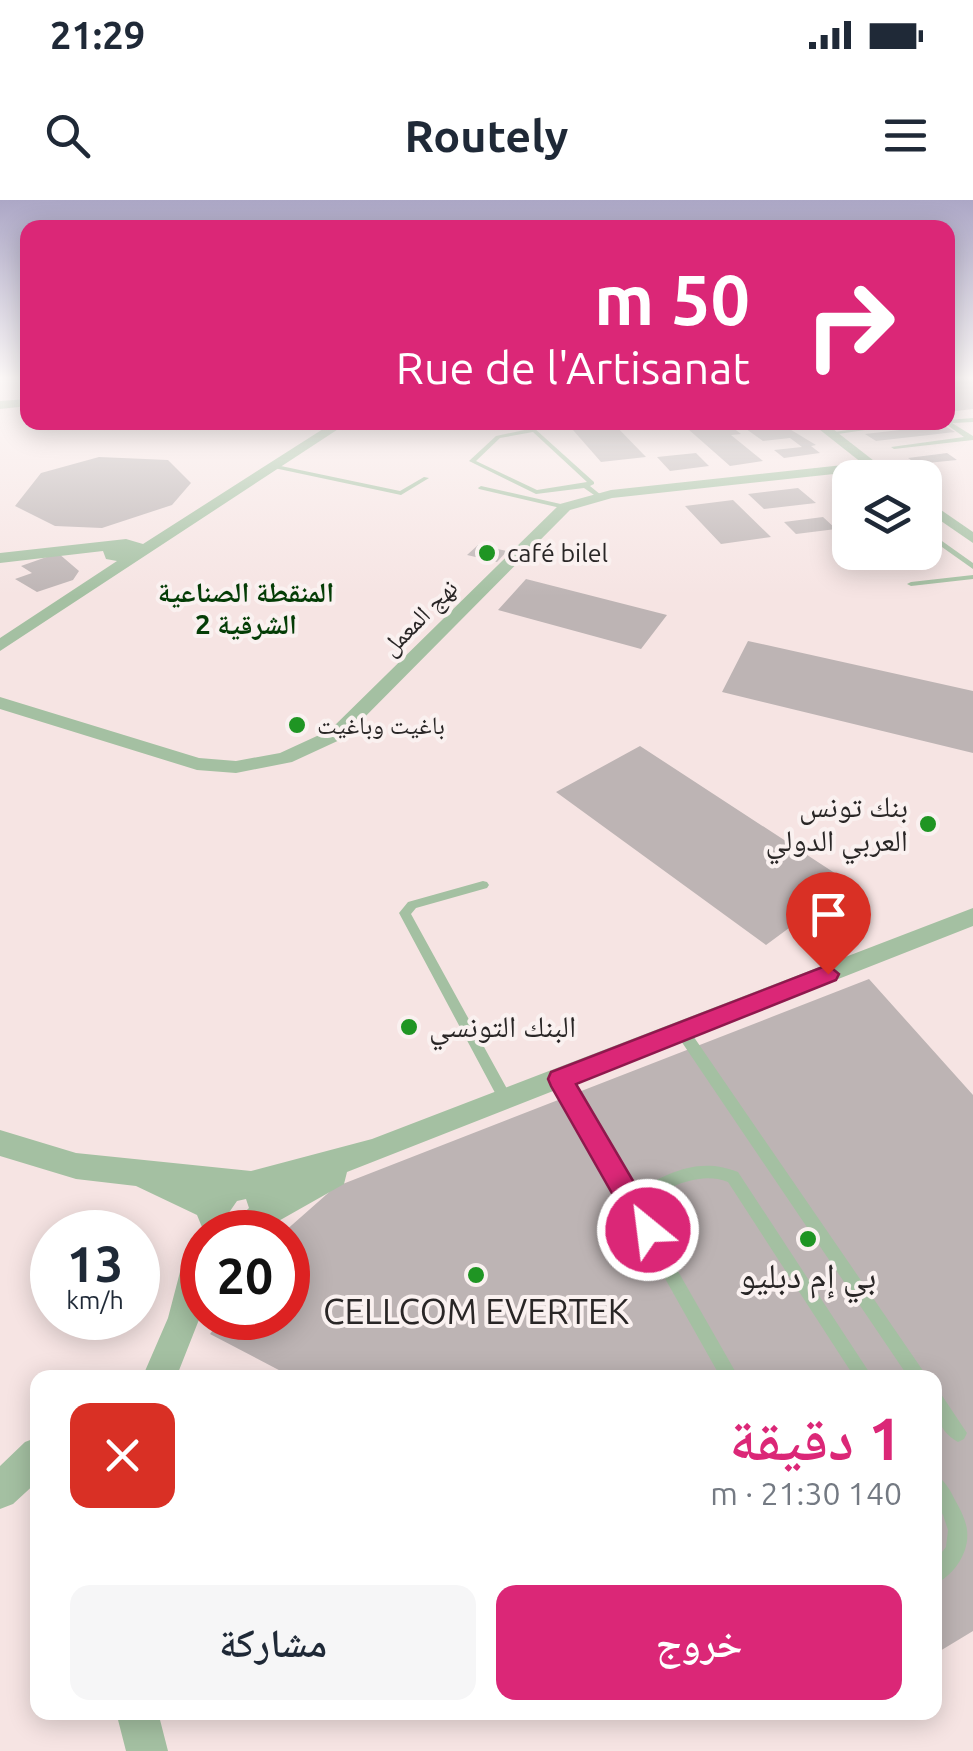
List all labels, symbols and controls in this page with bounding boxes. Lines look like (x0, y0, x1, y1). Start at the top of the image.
text: 21:29 (50, 14, 145, 56)
icon: search (40, 108, 95, 163)
icon: menu (878, 108, 933, 163)
text: Routely (405, 110, 568, 161)
text: 50 m (594, 260, 750, 338)
icon: right (785, 260, 915, 390)
text: Rue de l'Artisanat (396, 342, 750, 393)
map controls (832, 460, 942, 570)
button: layers (832, 460, 942, 570)
place label: café bilel (507, 539, 608, 567)
marker: café bilel (476, 542, 498, 564)
street label: نهج المعمل (375, 573, 464, 662)
district label: المنقطة الصناعية الشرقية 2 (158, 576, 334, 641)
place label: باغيت وباغيت (317, 711, 445, 740)
marker: باغيت وباغيت (286, 714, 308, 736)
place label: بنك تونس العربي الدولي (766, 789, 908, 865)
marker: بنك تونس العربي الدولي (917, 813, 939, 835)
pin (786, 872, 871, 975)
icon: arrive (801, 887, 856, 942)
place label: البنك التونسي (429, 1009, 576, 1051)
marker: البنك التونسي (398, 1016, 420, 1038)
position arrow (596, 1178, 700, 1282)
speed limit sign: 20 (180, 1210, 310, 1340)
marker: بي إم دبليو (797, 1228, 819, 1250)
text: 13 (67, 1235, 123, 1291)
place label: بي إم دبليو (740, 1255, 876, 1304)
marker: CELLCOM EVERTEK (465, 1264, 487, 1286)
text: km/h (66, 1286, 124, 1314)
place label: CELLCOM EVERTEK (323, 1291, 629, 1331)
button: close (70, 1403, 175, 1508)
text: 1 دقيقة (729, 1404, 902, 1471)
text: 140 m · 21:30 (710, 1475, 902, 1511)
button: مشاركة (70, 1585, 476, 1700)
button: خروج (496, 1585, 902, 1700)

